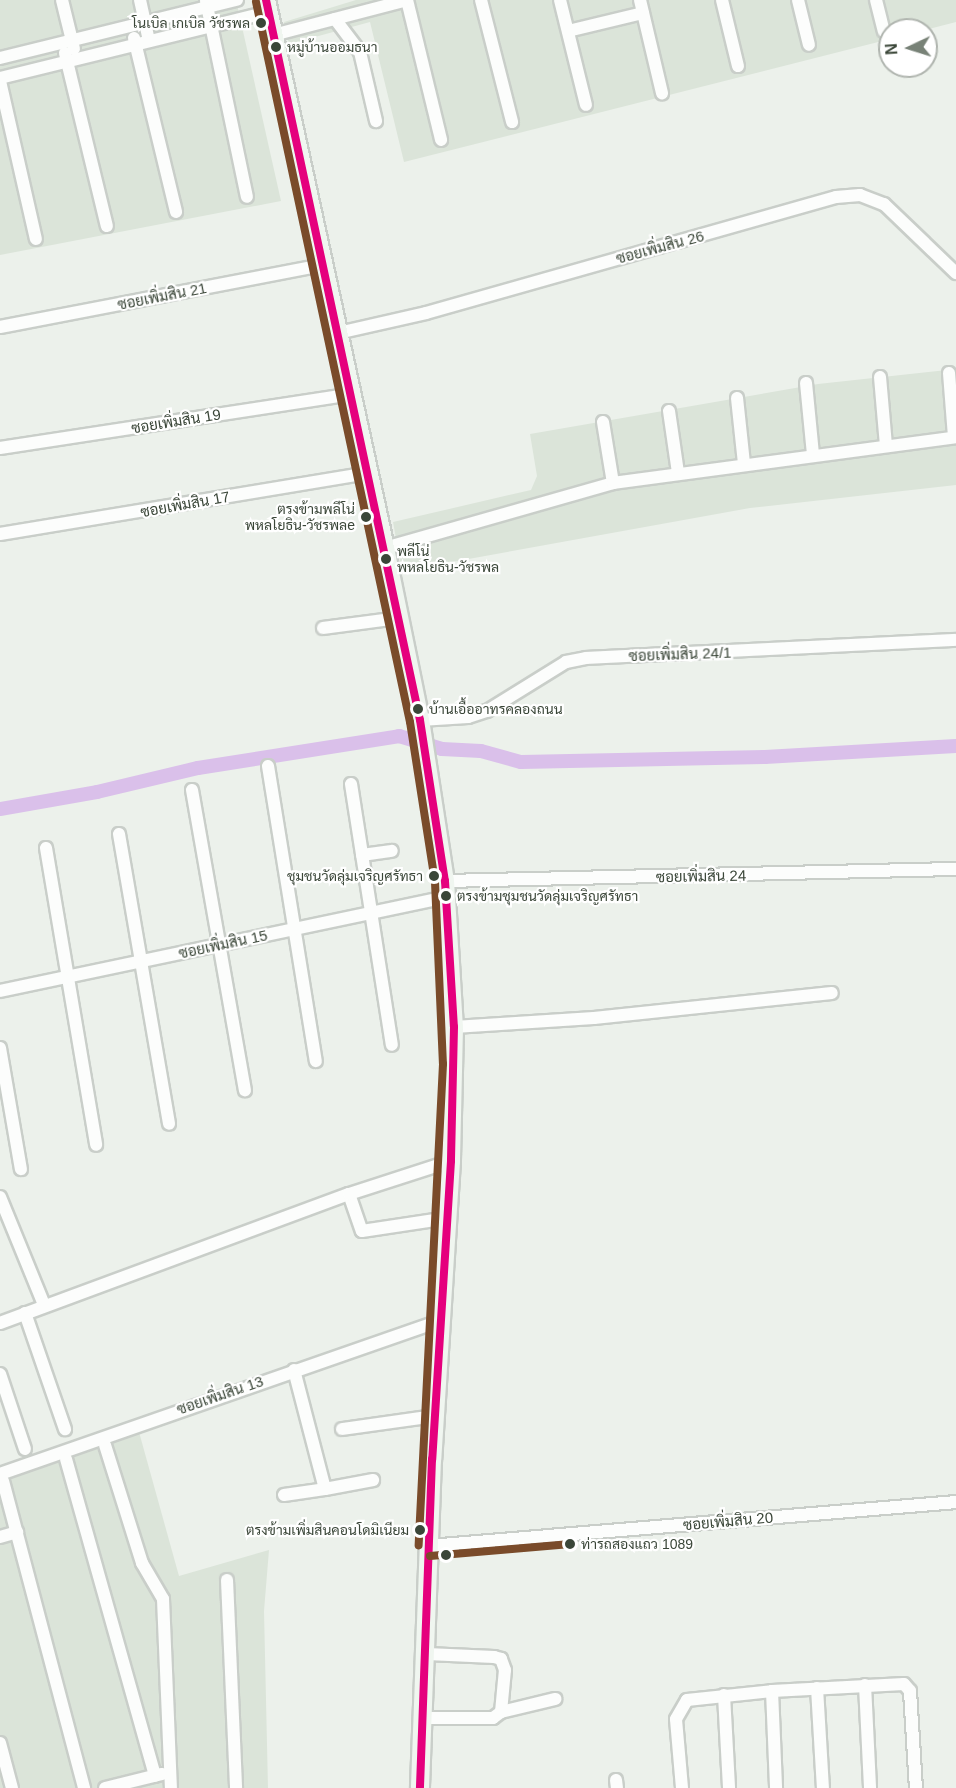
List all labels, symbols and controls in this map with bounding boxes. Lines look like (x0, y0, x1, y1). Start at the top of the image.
place label: โนเบิล เกเบิล วัชรพล (132, 15, 250, 31)
marker: โนเบิล เกเบิล วัชรพล (255, 17, 267, 29)
north arrow (878, 18, 938, 78)
place label: หมู่บ้านออมธนา (287, 39, 378, 55)
marker: หมู่บ้านออมธนา (270, 41, 282, 53)
text: N (883, 43, 900, 56)
street label: ซอยเพิ่มสิน 26 (614, 227, 706, 267)
street label: ซอยเพิ่มสิน 21 (116, 279, 208, 313)
street label: ซอยเพิ่มสิน 19 (130, 405, 222, 437)
street label: ซอยเพิ่มสิน 17 (139, 487, 231, 521)
place label: ตรงข้ามพลีโน่ พหลโยธิน-วัชรพลe (245, 501, 355, 534)
marker: ตรงข้ามพลีโน่ พหลโยธิน-วัชรพลe (360, 511, 372, 523)
place label: พลีโน่ พหลโยธิน-วัชรพล (397, 543, 499, 576)
marker: พลีโน่ พหลโยธิน-วัชรพล (380, 553, 392, 565)
street label: ซอยเพิ่มสิน 24/1 (628, 643, 732, 665)
place label: บ้านเอื้ออาทรคลองถนน (429, 701, 563, 717)
marker: บ้านเอื้ออาทรคลองถนน (412, 703, 424, 715)
street label: ซอยเพิ่มสิน 24 (656, 866, 746, 886)
place label: ชุมชนวัดลุ่มเจริญศรัทธา (287, 868, 423, 884)
marker: ชุมชนวัดลุ่มเจริญศรัทธา (428, 870, 440, 882)
place label: ตรงข้ามชุมชนวัดลุ่มเจริญศรัทธา (457, 888, 638, 904)
marker: ตรงข้ามชุมชนวัดลุ่มเจริญศรัทธา (440, 890, 452, 902)
street label: ซอยเพิ่มสิน 15 (177, 926, 269, 962)
street label: ซอยเพิ่มสิน 13 (174, 1372, 266, 1418)
street label: ซอยเพิ่มสิน 20 (682, 1508, 774, 1534)
place label: ตรงข้ามเพิ่มสินคอนโดมิเนียม (246, 1522, 409, 1538)
marker: ตรงข้ามเพิ่มสินคอนโดมิเนียม (414, 1524, 426, 1536)
place label: ท่ารถสองแถว 1089 (581, 1536, 693, 1552)
marker: ท่ารถสองแถว 1089 (564, 1538, 576, 1550)
unlabelled marker (440, 1549, 452, 1561)

